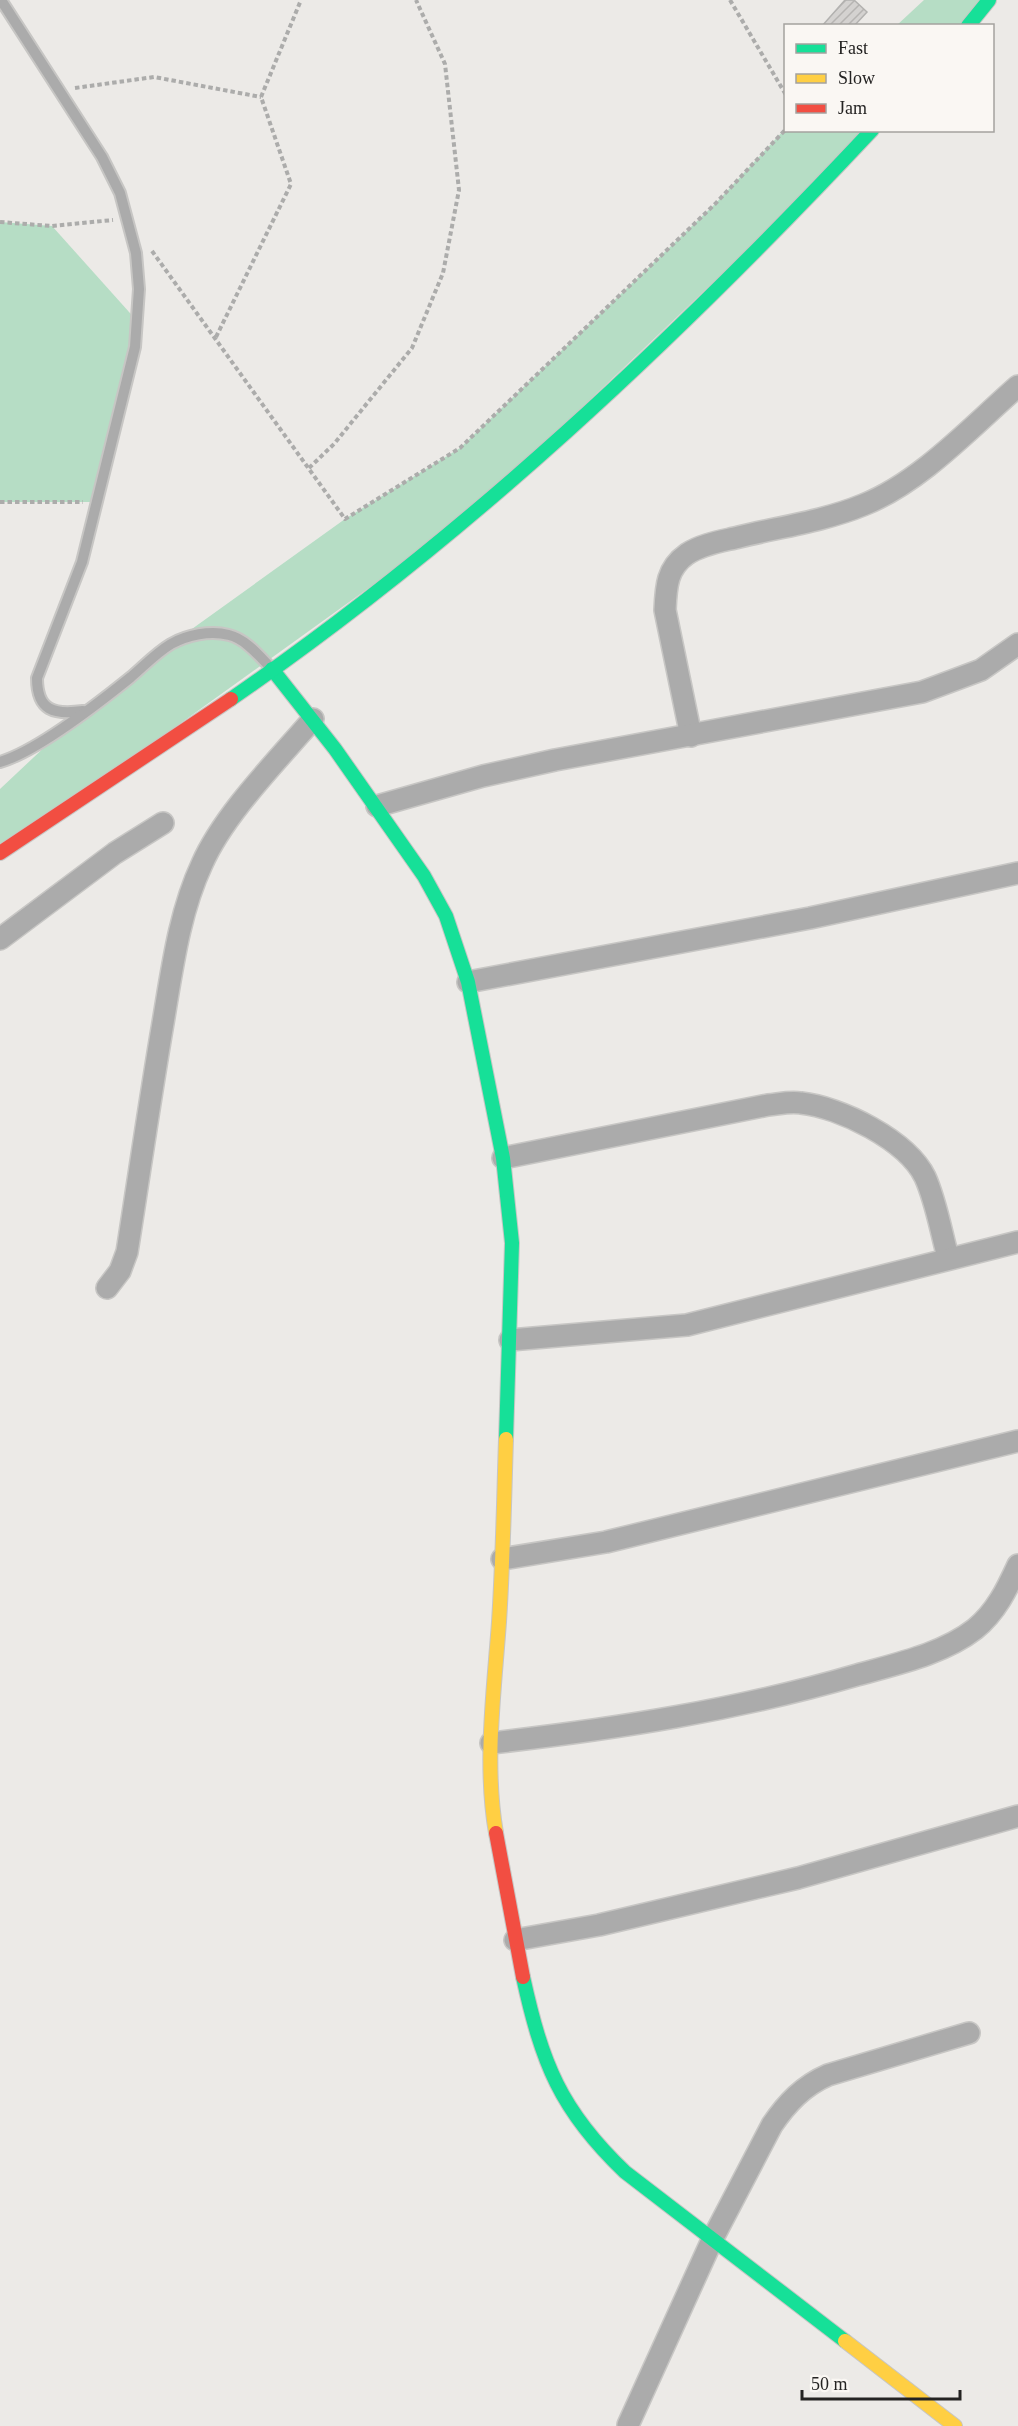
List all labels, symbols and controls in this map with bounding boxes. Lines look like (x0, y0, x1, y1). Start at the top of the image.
legend (784, 24, 994, 132)
text: Fast (838, 38, 868, 58)
text: Slow (838, 68, 875, 88)
text: Jam (838, 98, 867, 118)
scale bar (802, 2363, 960, 2401)
text: 50 m (811, 2374, 848, 2394)

